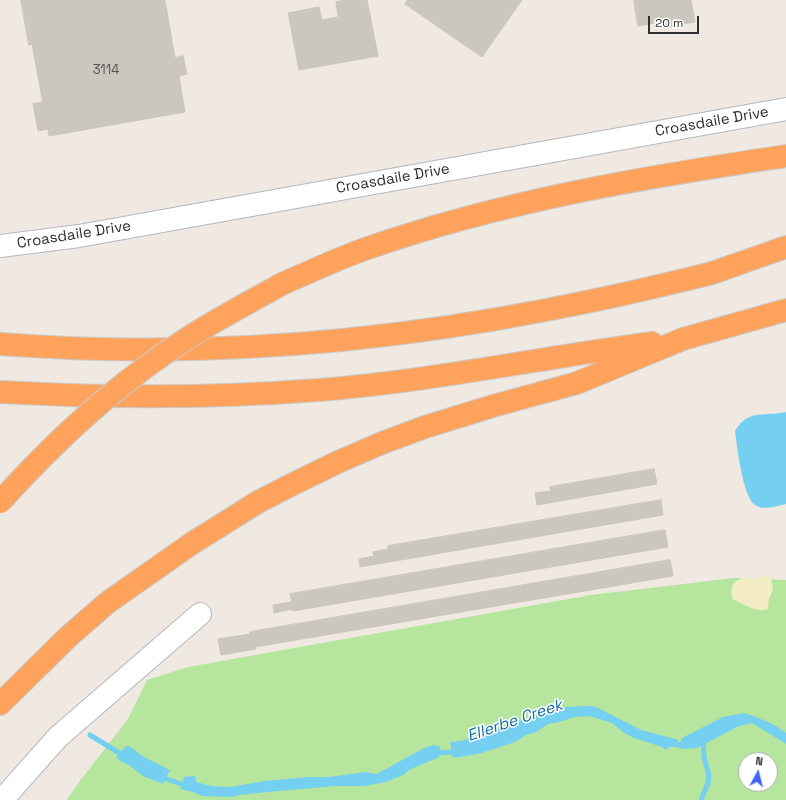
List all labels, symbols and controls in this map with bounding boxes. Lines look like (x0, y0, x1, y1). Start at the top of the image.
scale bar (650, 8, 701, 34)
text: 20 m (655, 15, 683, 31)
house number: 3114 (93, 62, 119, 78)
street label: Croasdaile Drive (654, 103, 770, 141)
street label: Croasdaile Drive (335, 160, 451, 198)
street label: Croasdaile Drive (16, 217, 132, 253)
water label: Ellerbe Creek (465, 696, 565, 746)
north arrow (738, 752, 778, 792)
text: N (755, 754, 764, 768)

